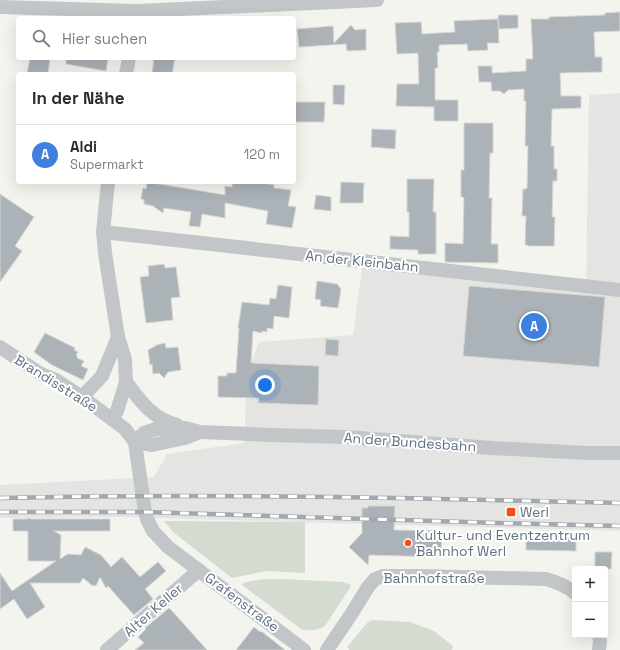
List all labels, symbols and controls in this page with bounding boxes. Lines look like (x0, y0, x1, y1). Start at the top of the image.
search box (16, 16, 296, 60)
icon: search (30, 27, 52, 49)
text: Hier suchen (62, 29, 147, 48)
text: In der Nähe (32, 87, 124, 109)
text: Aldi (70, 137, 97, 156)
text: A (41, 146, 49, 163)
text: 120 m (244, 146, 280, 163)
text: Supermarkt (70, 156, 143, 173)
street label: An der Kleinbahn (305, 246, 419, 276)
pin: A (521, 311, 547, 341)
street label: Brandisstraße (11, 350, 101, 416)
your location (255, 375, 275, 395)
street label: An der Bundesbahn (343, 428, 477, 456)
place label: Werl (520, 503, 549, 521)
marker: Werl (505, 506, 517, 518)
place label: Kultur- und Eventzentrum Bahnhof Werl (416, 526, 590, 560)
marker: Kultur- und Eventzentrum Bahnhof Werl (403, 538, 413, 548)
map controls (572, 566, 608, 638)
button: + (572, 566, 608, 602)
street label: Grafenstraße (201, 568, 283, 636)
street label: Bahnhofstraße (383, 569, 485, 587)
street label: Alter Keller (120, 579, 186, 641)
button: − (572, 602, 608, 638)

